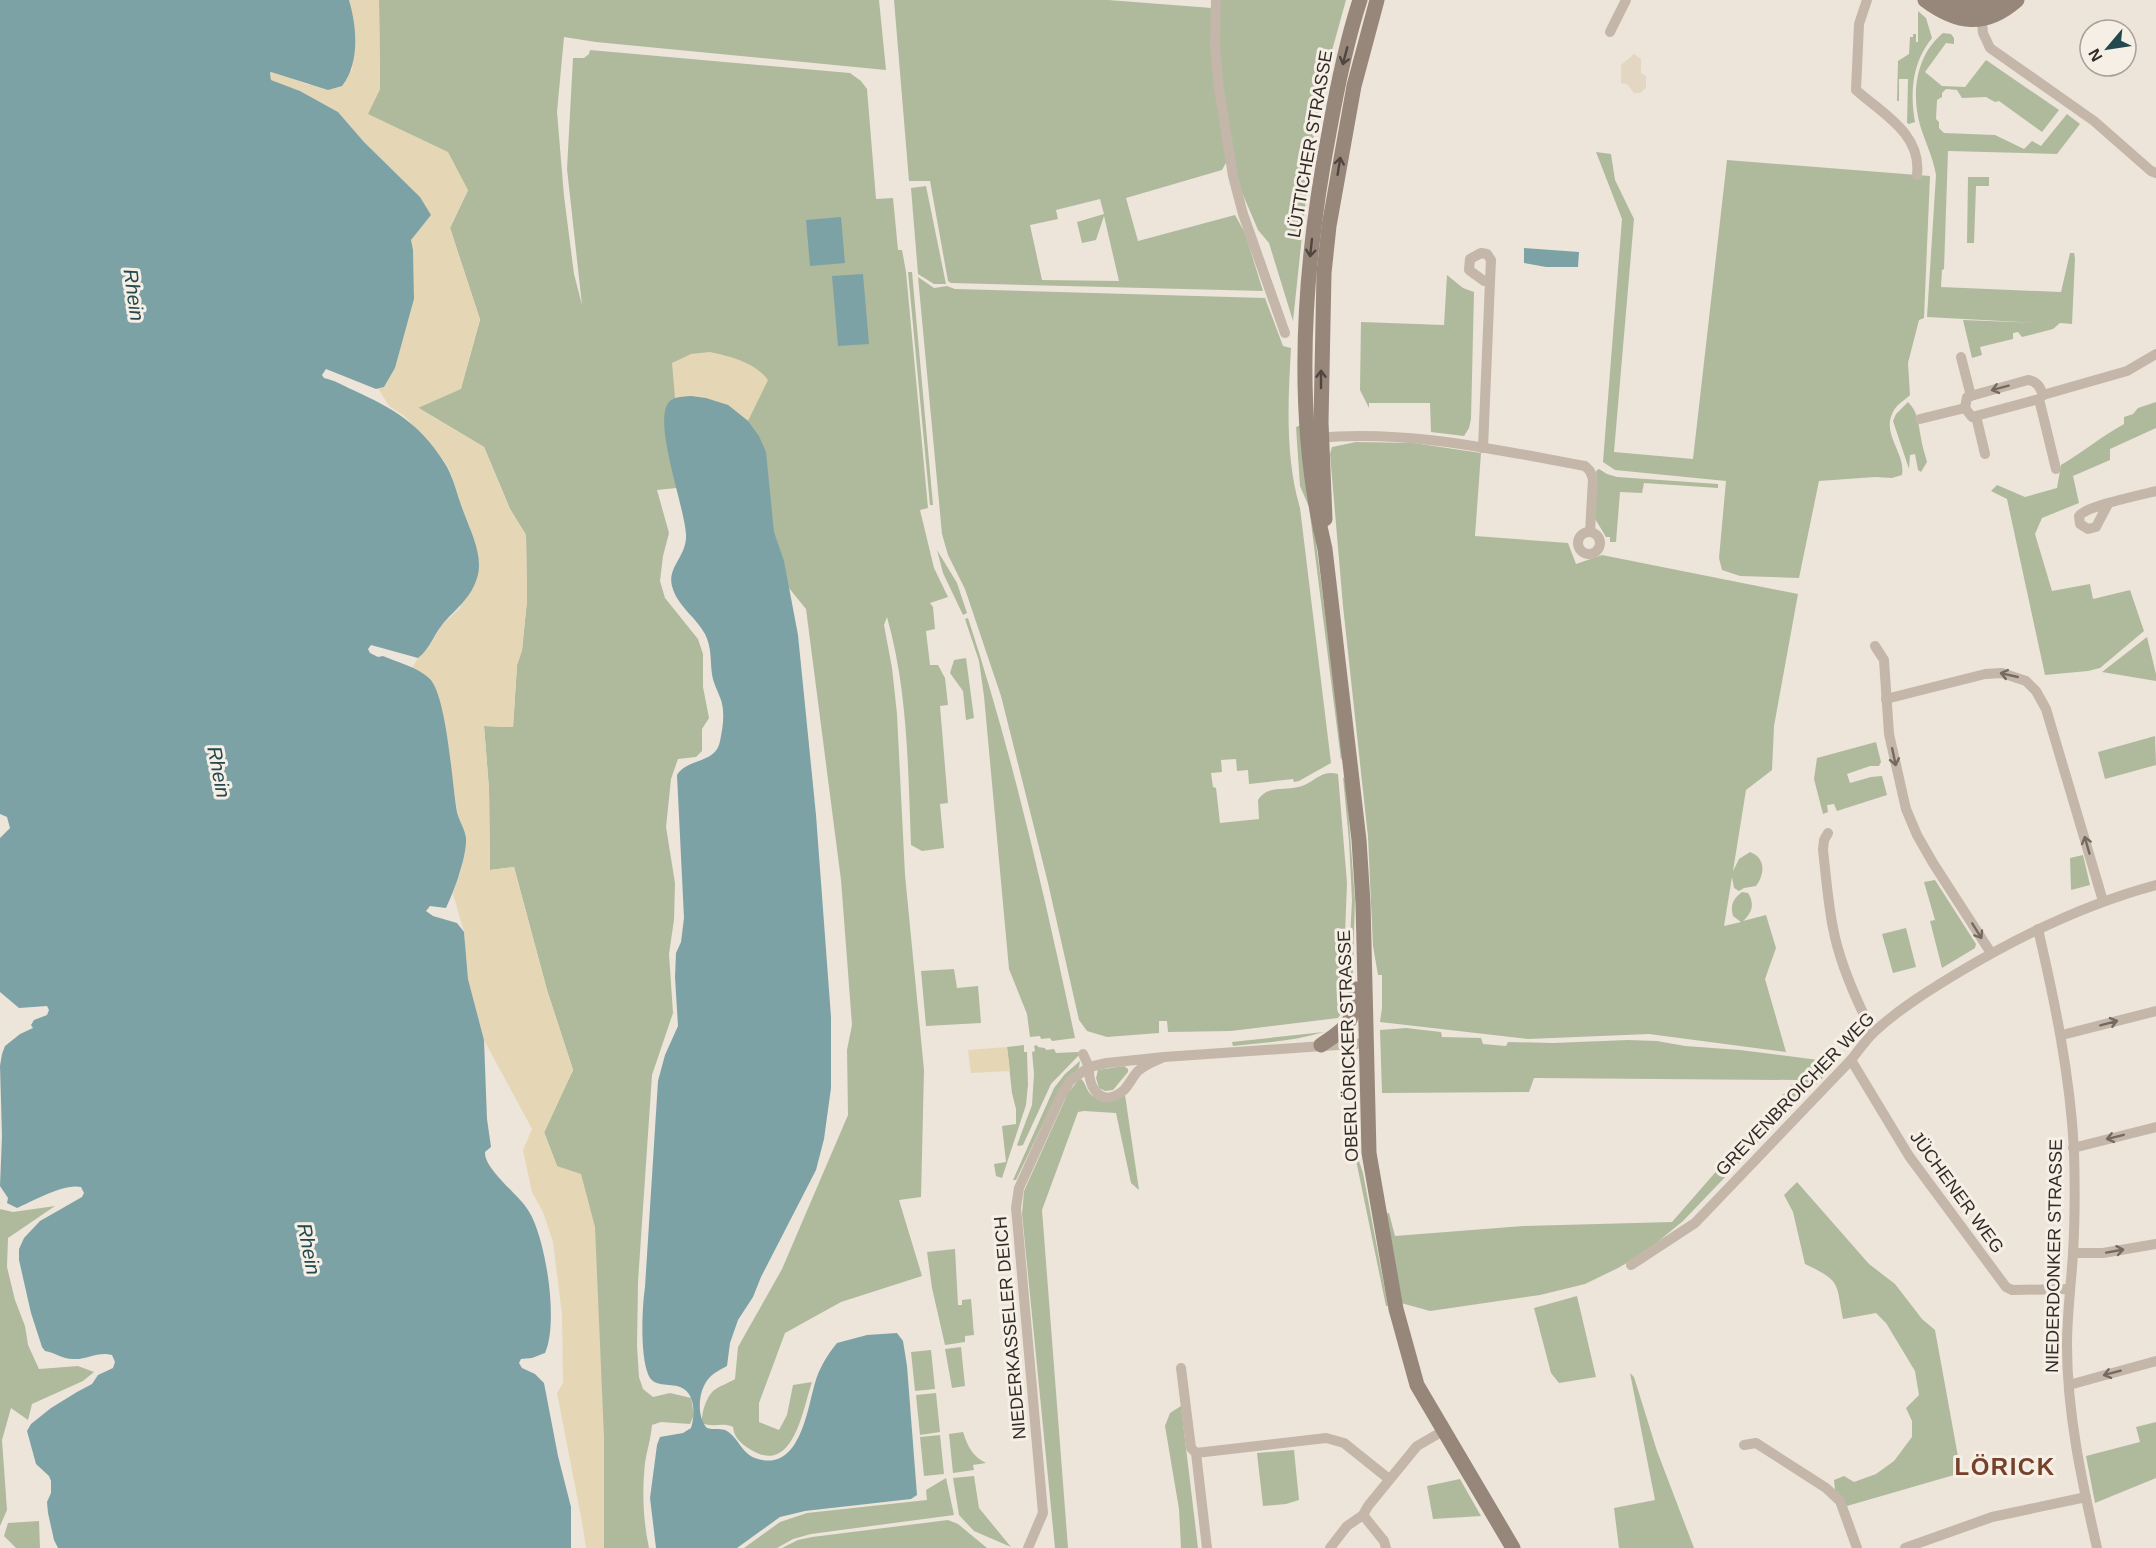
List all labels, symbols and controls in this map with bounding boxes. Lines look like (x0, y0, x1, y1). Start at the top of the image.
north arrow (2078, 18, 2138, 78)
text: N (2085, 46, 2106, 64)
one-way arrow (1339, 47, 1350, 66)
street label: LÜTTICHER STRASSE (1284, 49, 1336, 239)
one-way arrow (1334, 157, 1345, 177)
one-way arrow (1305, 238, 1316, 258)
water label: Rhein (119, 268, 149, 322)
one-way arrow (1315, 370, 1327, 390)
one-way arrow (1991, 383, 2010, 394)
one-way arrow (2000, 669, 2019, 681)
water label: Rhein (203, 744, 235, 800)
one-way arrow (1889, 747, 1900, 767)
one-way arrow (2081, 836, 2092, 855)
one-way arrow (1971, 923, 1984, 940)
street label: OBERLÖRICKER STRASSE (1334, 930, 1362, 1162)
street label: GREVENBROICHER WEG (1712, 1008, 1878, 1180)
one-way arrow (2099, 1016, 2118, 1028)
street label: JÜCHENER WEG (1906, 1127, 2008, 1257)
one-way arrow (2106, 1132, 2125, 1144)
street label: NIEDERDONKER STRASSE (2042, 1139, 2066, 1373)
street label: NIEDERKASSELER DEICH (990, 1216, 1030, 1440)
water label: Rhein (293, 1221, 325, 1277)
one-way arrow (2104, 1246, 2124, 1257)
one-way arrow (2103, 1367, 2122, 1379)
district label: LÖRICK (1955, 1453, 2056, 1480)

